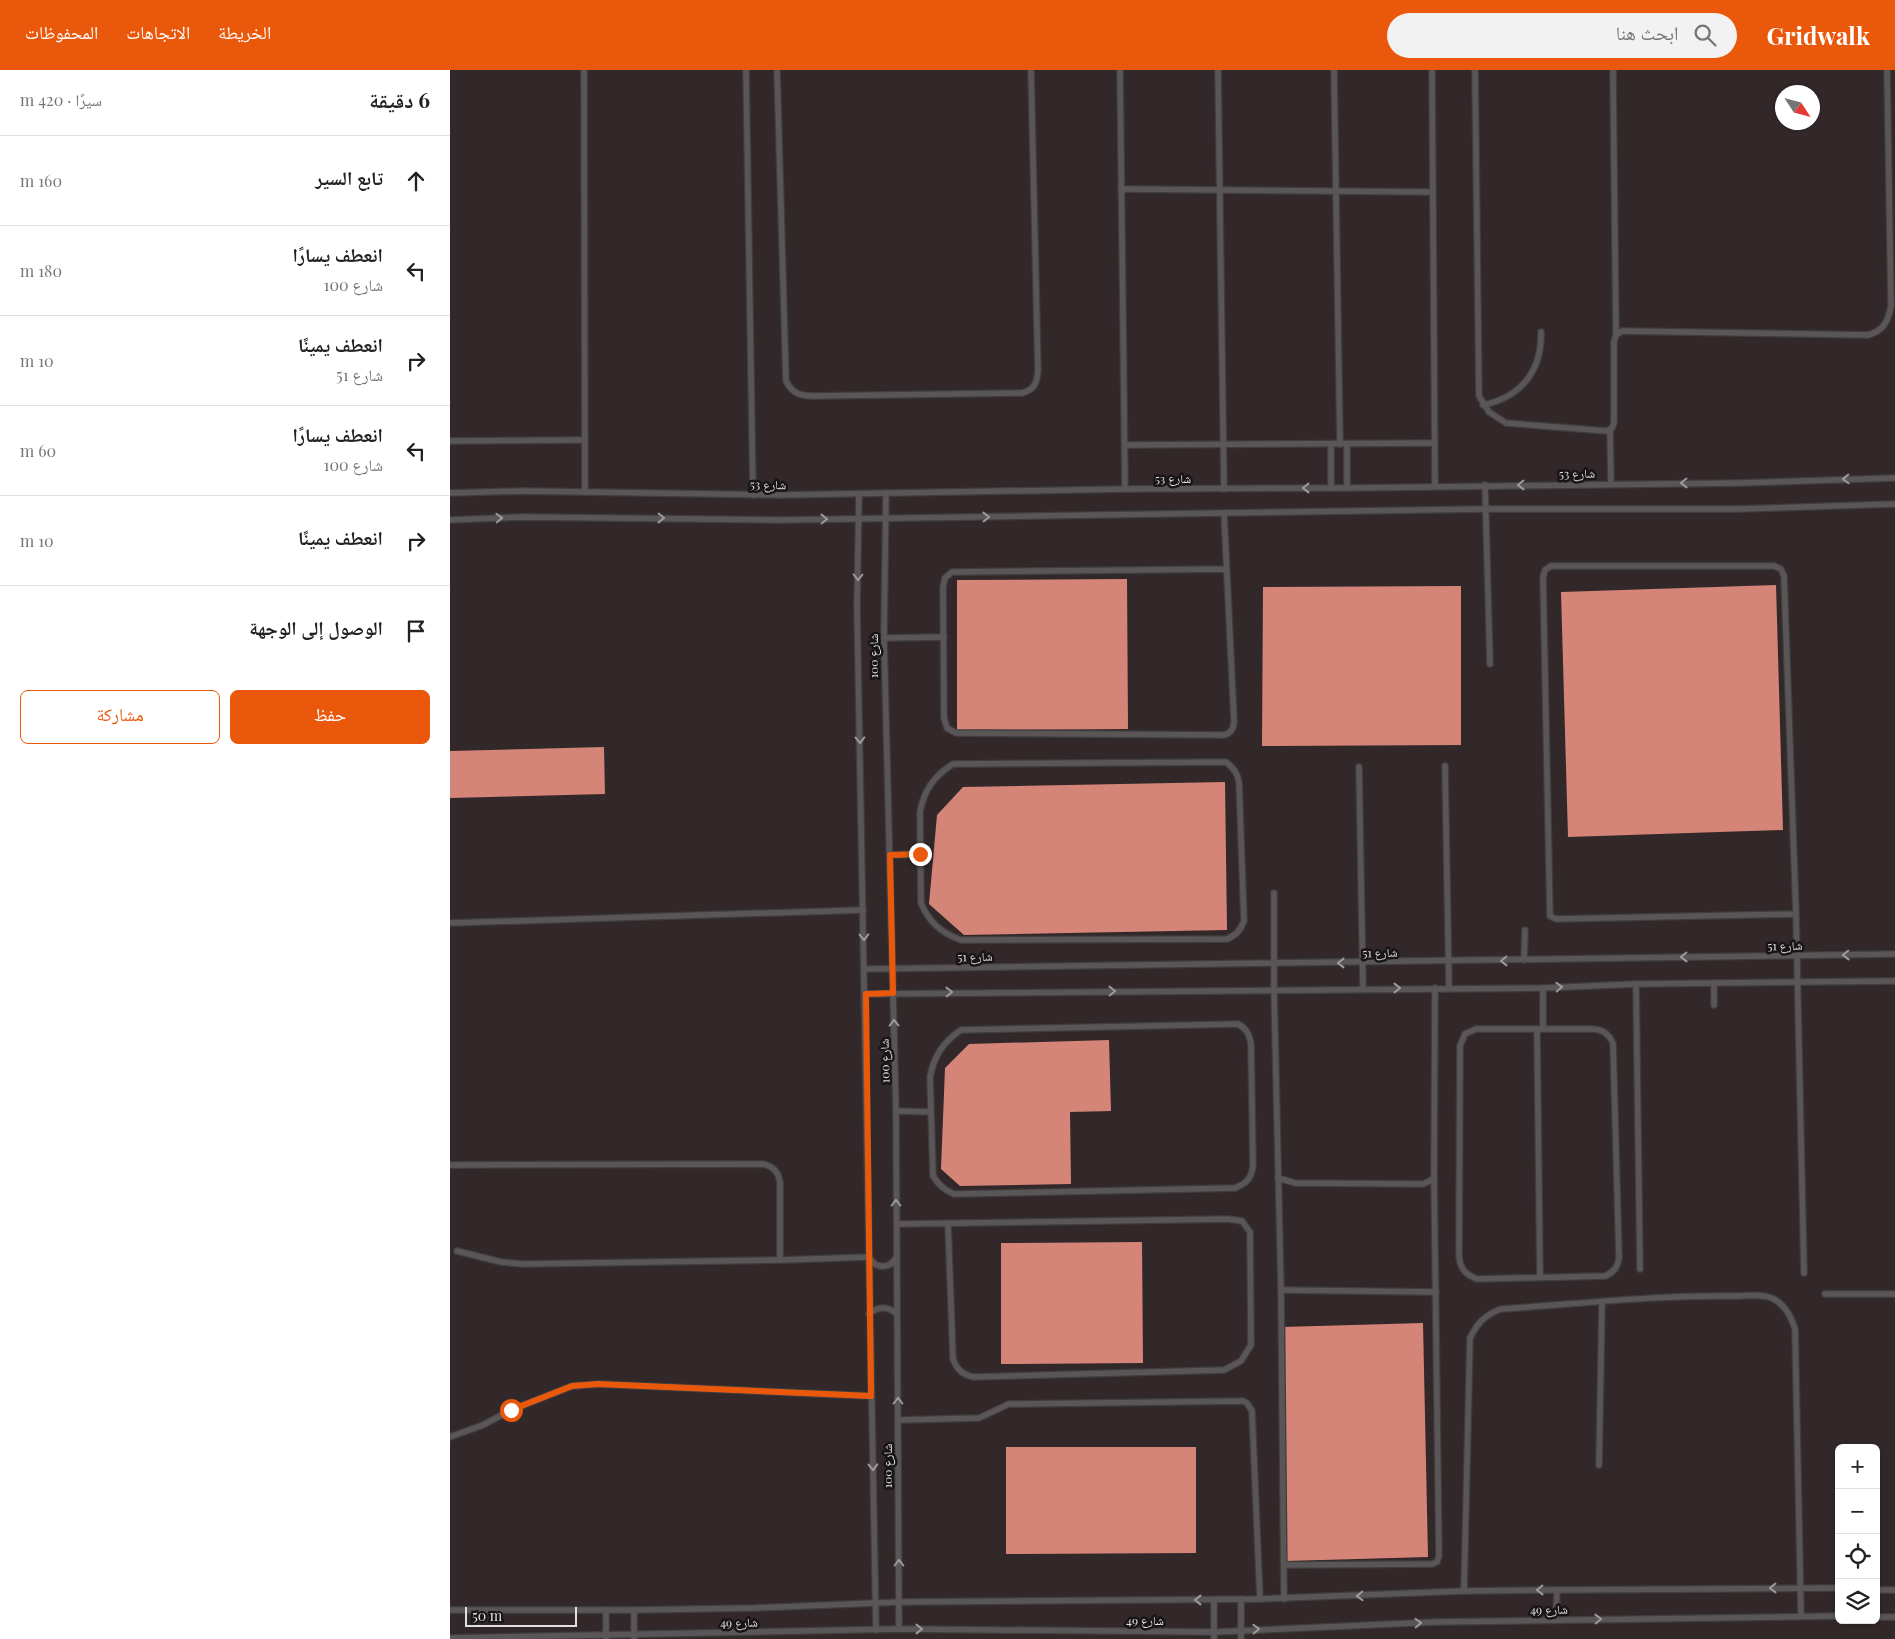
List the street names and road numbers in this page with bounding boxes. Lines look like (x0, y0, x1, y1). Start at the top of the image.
street label: شارع 53 (1559, 465, 1595, 482)
street label: شارع 53 (1155, 470, 1191, 487)
street label: شارع 53 (750, 476, 786, 493)
street label: شارع 100 (865, 634, 882, 678)
street label: شارع 51 (1767, 937, 1803, 954)
street label: شارع 51 (1362, 944, 1398, 961)
street label: شارع 51 (957, 948, 993, 965)
street label: شارع 100 (876, 1038, 893, 1083)
street label: شارع 100 (879, 1444, 896, 1488)
street label: شارع 49 (1530, 1601, 1568, 1618)
street label: شارع 49 (1126, 1612, 1164, 1629)
street label: شارع 49 (720, 1614, 758, 1631)

